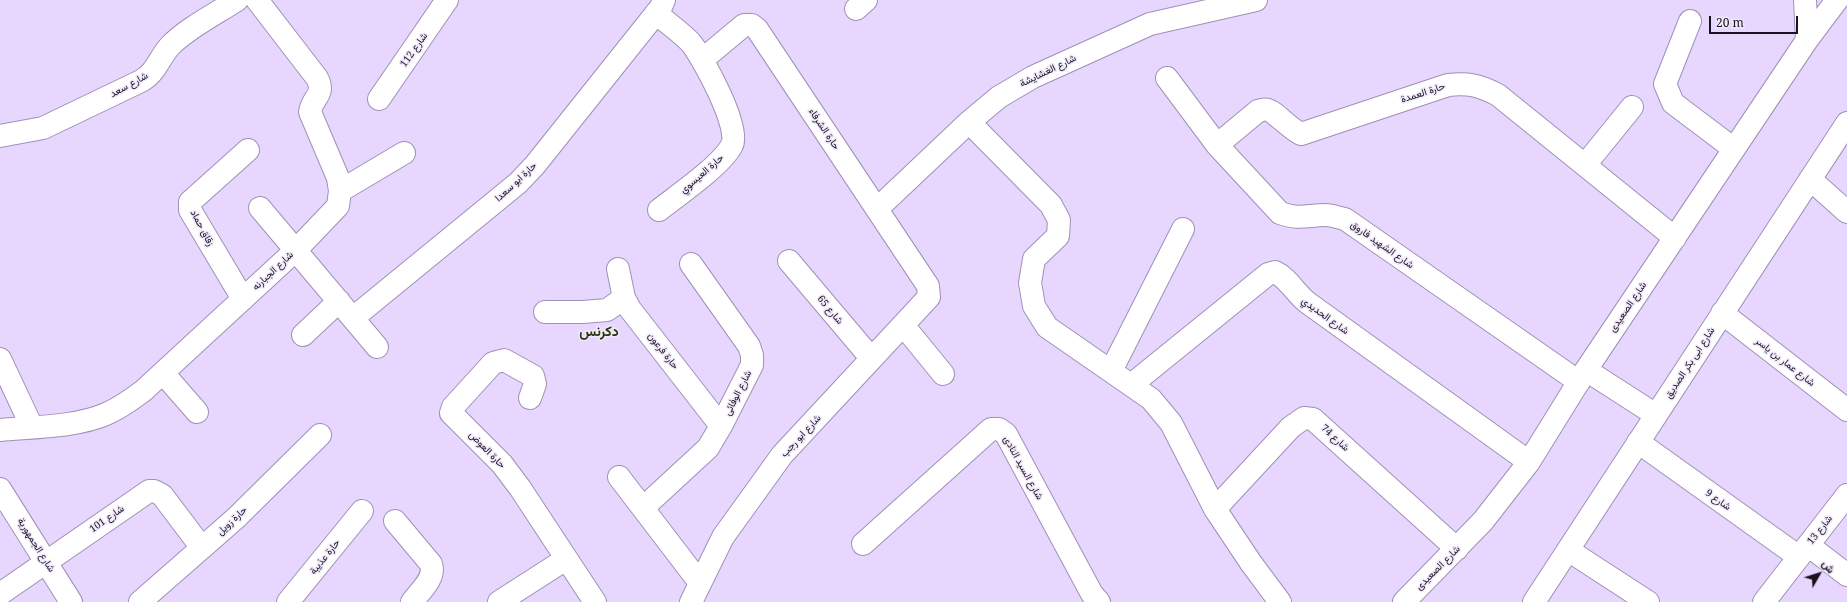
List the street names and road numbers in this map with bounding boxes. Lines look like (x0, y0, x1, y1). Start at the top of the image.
street label: شارع 112 (398, 30, 430, 70)
street label: شارع الغشايشة (1018, 52, 1078, 90)
street label: شارع سعد (108, 70, 150, 100)
street label: حارة العمدة (1399, 80, 1447, 106)
street label: حارة الشرفاء (806, 106, 842, 152)
street label: حارة العيسوي (678, 152, 726, 196)
street label: حارة ابو سعدا (493, 160, 539, 204)
street label: زقاق حماد (187, 208, 217, 248)
street label: شارع الشهيد فاروق (1348, 219, 1416, 271)
street label: شارع الجبارنه (250, 249, 296, 293)
street label: شارع الصعيدى (1607, 280, 1649, 334)
street label: شارع 65 (815, 293, 845, 327)
street label: شارع الحديدي (1299, 295, 1351, 337)
street label: شارع ابى بكر الصديق (1663, 325, 1717, 401)
street label: حارة فرعون (645, 330, 681, 372)
street label: شارع عمار بن ياسر (1753, 335, 1817, 389)
street label: شارع الوفائى (722, 368, 754, 418)
street label: شارع ابو رجب (778, 412, 824, 460)
street label: شارع 74 (1318, 422, 1352, 454)
street label: حارة العوض (466, 429, 508, 471)
street label: شارع السيد النادى (1001, 434, 1045, 502)
street label: شارع 9 (1703, 487, 1733, 513)
street label: شارع 101 (87, 503, 127, 535)
street label: حارة زويل (214, 504, 250, 538)
street label: شارع 13 (1805, 513, 1835, 547)
street label: شارع الجمهورية (15, 516, 57, 574)
street label: حارة عذيبة (307, 537, 343, 577)
street label: شارع الصعيدى (1413, 543, 1463, 593)

